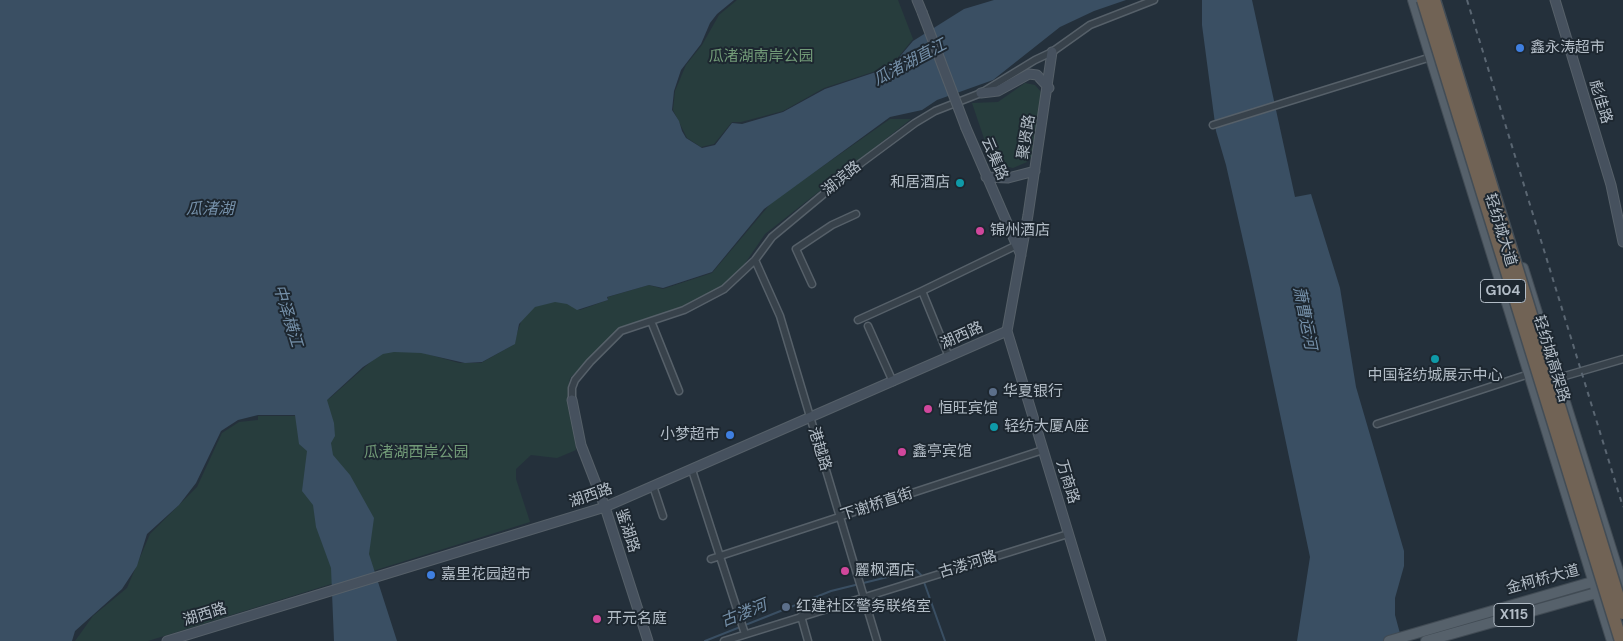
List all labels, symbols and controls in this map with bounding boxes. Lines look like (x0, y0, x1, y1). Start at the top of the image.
water label: 瓜渚湖直江 (870, 36, 950, 90)
place label: 鑫永涛超市 (1530, 39, 1605, 57)
marker: 鑫永涛超市 (1514, 42, 1526, 54)
park label: 瓜渚湖南岸公园 (709, 48, 813, 66)
street label: 彪佳路 (1585, 78, 1615, 126)
street label: 聚贤路 (1015, 113, 1039, 161)
street label: 云集路 (977, 135, 1011, 183)
street label: 湖滨路 (819, 158, 865, 200)
place label: 和居酒店 (890, 174, 950, 192)
marker: 和居酒店 (954, 177, 966, 189)
street label: 轻纺城大道 (1480, 192, 1520, 268)
water label: 瓜渚湖 (186, 200, 234, 220)
place label: 锦州酒店 (990, 222, 1050, 240)
marker: 锦州酒店 (974, 225, 986, 237)
road number: G104 (1480, 280, 1526, 302)
water label: 中泽横江 (268, 283, 306, 349)
water label: 萧曹运河 (1288, 285, 1320, 351)
street label: 轻纺城高架路 (1529, 313, 1573, 405)
street label: 湖西路 (938, 319, 986, 353)
marker: 中国轻纺城展示中心 (1429, 353, 1441, 365)
place label: 中国轻纺城展示中心 (1368, 367, 1502, 385)
place label: 华夏银行 (1003, 383, 1063, 401)
marker: 华夏银行 (987, 386, 999, 398)
place label: 恒旺宾馆 (938, 400, 998, 418)
marker: 恒旺宾馆 (922, 403, 934, 415)
place label: 轻纺大厦A座 (1004, 418, 1089, 436)
marker: 轻纺大厦A座 (988, 421, 1000, 433)
street label: 港越路 (804, 425, 834, 473)
place label: 小梦超市 (660, 426, 720, 444)
marker: 小梦超市 (724, 429, 736, 441)
place label: 鑫亭宾馆 (912, 443, 972, 461)
park label: 瓜渚湖西岸公园 (364, 444, 468, 462)
marker: 鑫亭宾馆 (896, 446, 908, 458)
street label: 万商路 (1052, 458, 1082, 506)
street label: 湖西路 (567, 480, 615, 512)
street label: 下谢桥直街 (839, 485, 915, 525)
street label: 鉴湖路 (611, 507, 643, 555)
street label: 古溇河路 (937, 548, 999, 582)
place label: 麗枫酒店 (855, 562, 915, 580)
street label: 金柯桥大道 (1504, 562, 1582, 598)
marker: 麗枫酒店 (839, 565, 851, 577)
place label: 嘉里花园超市 (441, 566, 531, 584)
marker: 嘉里花园超市 (425, 569, 437, 581)
water label: 古溇河 (718, 596, 770, 632)
place label: 红建社区警务联络室 (796, 598, 931, 616)
street label: 湖西路 (181, 600, 229, 630)
marker: 红建社区警务联络室 (780, 601, 792, 613)
road number: X115 (1494, 604, 1534, 626)
place label: 开元名庭 (607, 610, 667, 628)
marker: 开元名庭 (591, 613, 603, 625)

